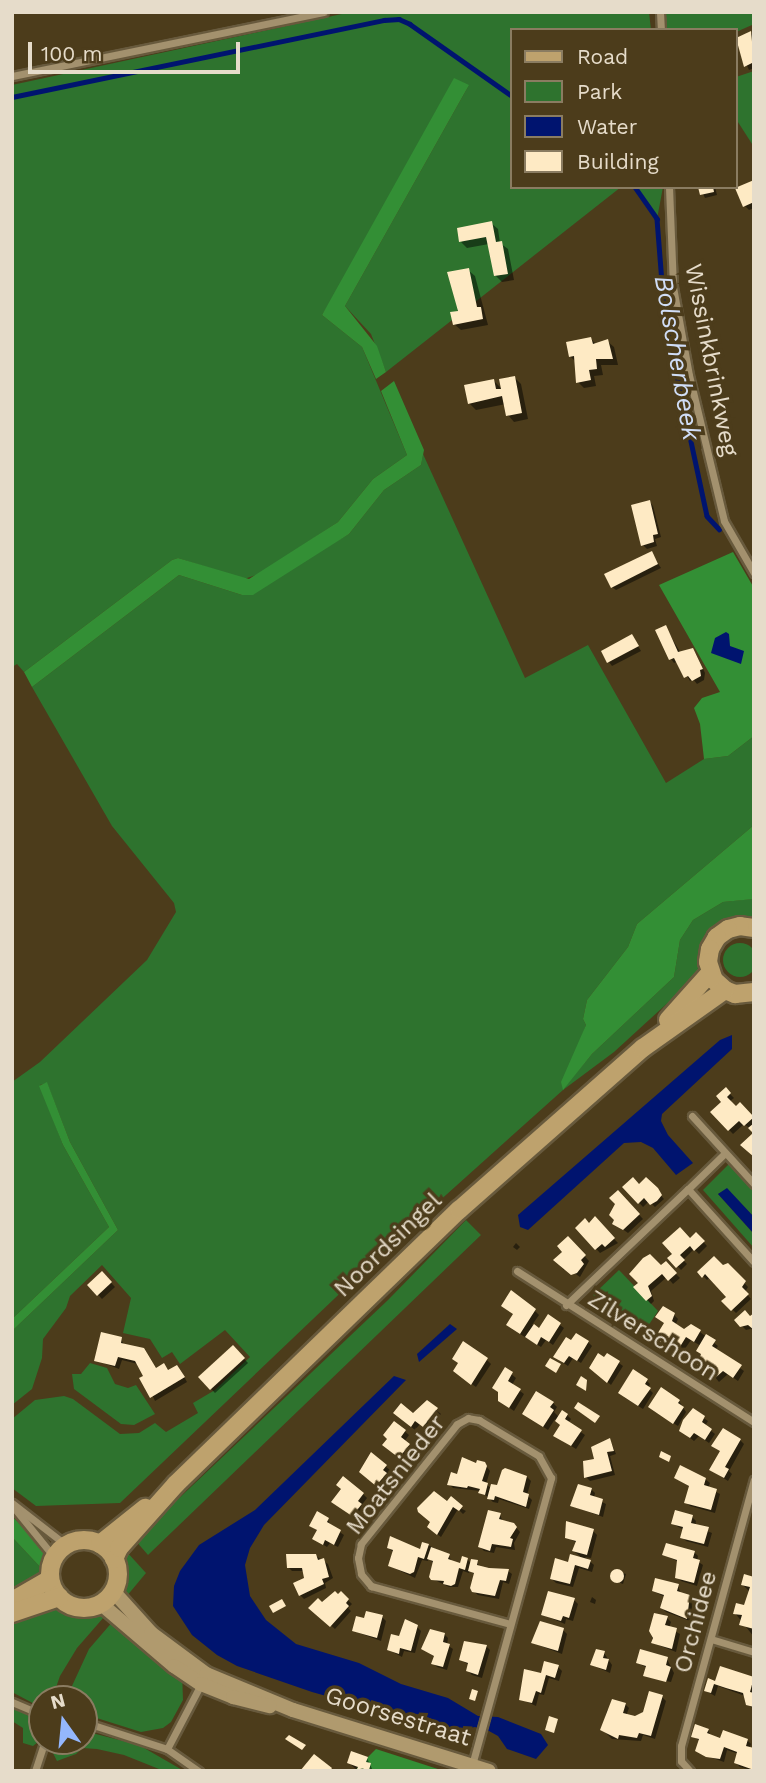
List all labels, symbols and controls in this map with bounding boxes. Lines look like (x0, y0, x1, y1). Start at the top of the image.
scale bar (32, 28, 243, 72)
legend (510, 28, 738, 189)
text: 100 m (41, 41, 103, 66)
text: Road (577, 44, 628, 69)
text: Park (577, 79, 622, 104)
text: Water (577, 114, 637, 139)
text: Building (577, 149, 659, 174)
street label: Wissinkbrinkweg (678, 261, 744, 459)
water label: Bolscherbeek (647, 273, 707, 443)
street label: Noordsingel (328, 1187, 448, 1303)
street label: Zilverschoon (582, 1284, 724, 1388)
street label: Moatsnieder (340, 1409, 452, 1541)
street label: Orchidee (669, 1568, 723, 1676)
street label: Goorsestraat (322, 1681, 474, 1753)
north arrow (28, 1685, 98, 1755)
text: N (48, 1688, 68, 1714)

